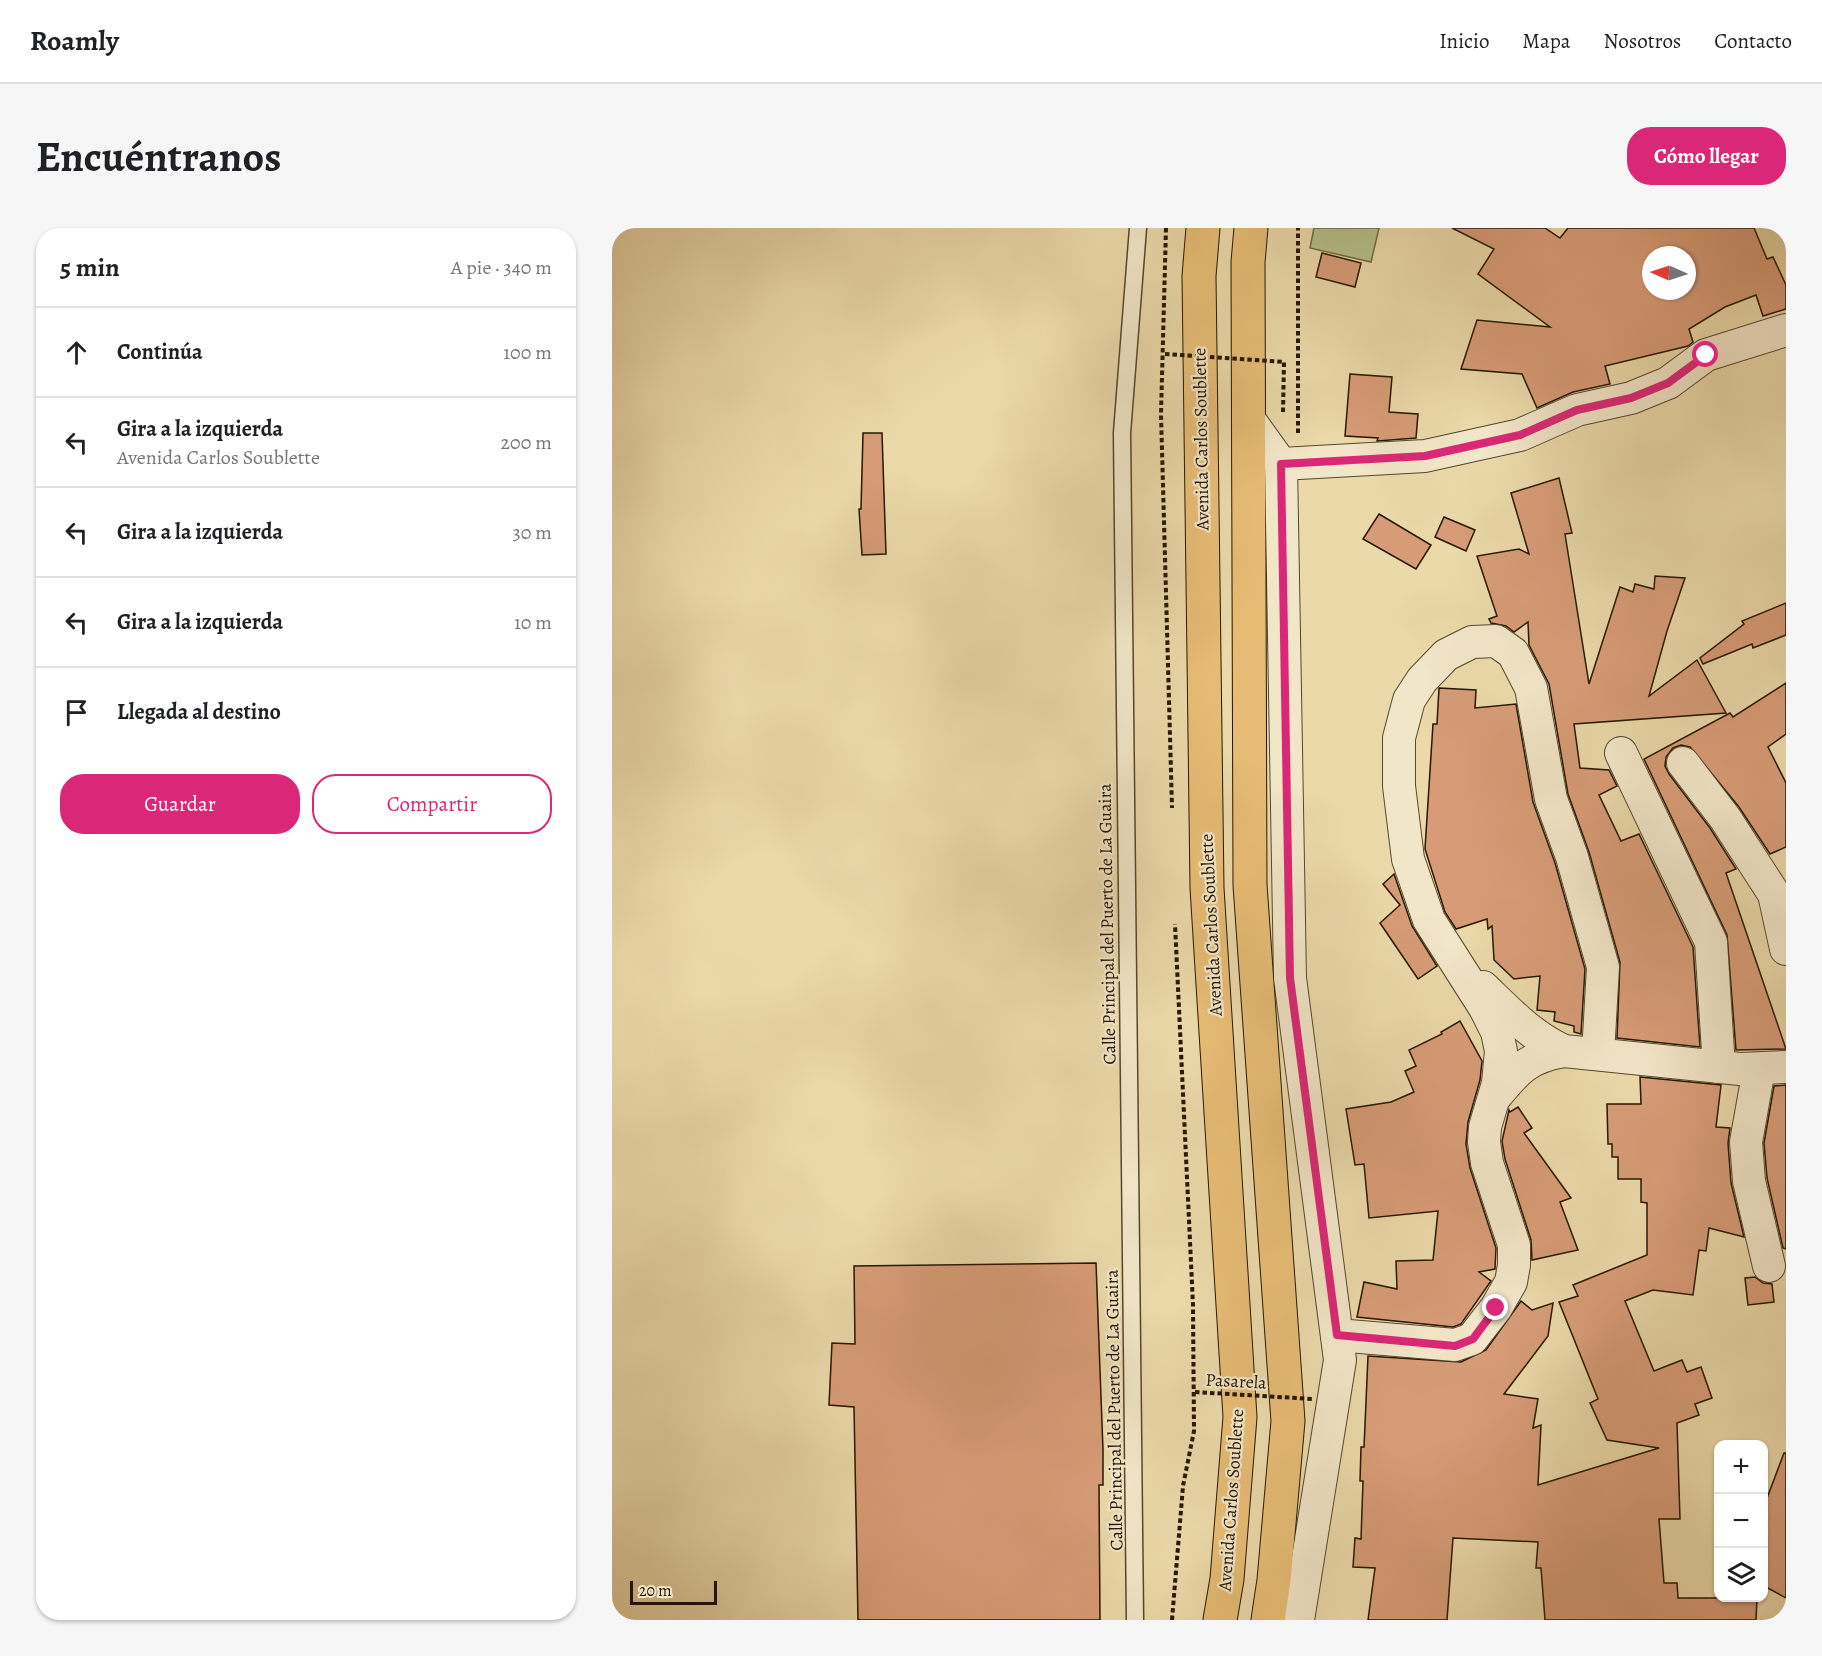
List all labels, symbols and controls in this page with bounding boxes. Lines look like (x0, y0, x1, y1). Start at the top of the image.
text: Roamly (30, 22, 119, 60)
text: Inicio (1439, 27, 1489, 55)
text: Mapa (1522, 27, 1571, 55)
text: Nosotros (1604, 27, 1681, 55)
text: Contacto (1714, 27, 1792, 55)
button: Cómo llegar (1627, 127, 1786, 185)
text: Encuéntranos (36, 128, 281, 185)
north arrow (1642, 246, 1696, 300)
text: 5 min (60, 250, 120, 285)
text: A pie · 340 m (451, 254, 552, 281)
icon: ahead (60, 336, 93, 369)
text: Continúa (117, 337, 203, 367)
text: 100 m (503, 339, 552, 366)
route start (1692, 341, 1718, 367)
street label: Avenida Carlos Soublette (1187, 347, 1215, 532)
text: Gira a la izquierda (117, 414, 283, 444)
icon: left (60, 426, 93, 459)
text: 200 m (501, 429, 552, 456)
text: Avenida Carlos Soublette (117, 444, 320, 471)
icon: left (60, 516, 93, 549)
text: Gira a la izquierda (117, 517, 283, 547)
text: 30 m (512, 519, 552, 546)
icon: left (60, 606, 93, 639)
text: Gira a la izquierda (117, 607, 283, 637)
text: 10 m (514, 609, 552, 636)
icon: arrive (60, 696, 93, 729)
text: Llegada al destino (117, 697, 281, 727)
button: Guardar (60, 774, 300, 834)
button: Compartir (312, 774, 552, 834)
street label: Calle Principal del Puerto de La Guaira (1093, 783, 1121, 1065)
street label: Avenida Carlos Soublette (1194, 833, 1228, 1018)
street label: Calle Principal del Puerto de La Guaira (1100, 1269, 1128, 1551)
route end (1482, 1294, 1508, 1320)
street label: Pasarela (1205, 1367, 1268, 1395)
street label: Avenida Carlos Soublette (1213, 1408, 1249, 1593)
map controls (1714, 1440, 1768, 1602)
button: + (1714, 1440, 1768, 1494)
button: − (1714, 1494, 1768, 1548)
button: layers (1714, 1548, 1768, 1602)
scale bar (630, 1578, 717, 1606)
text: 20 m (639, 1580, 672, 1602)

